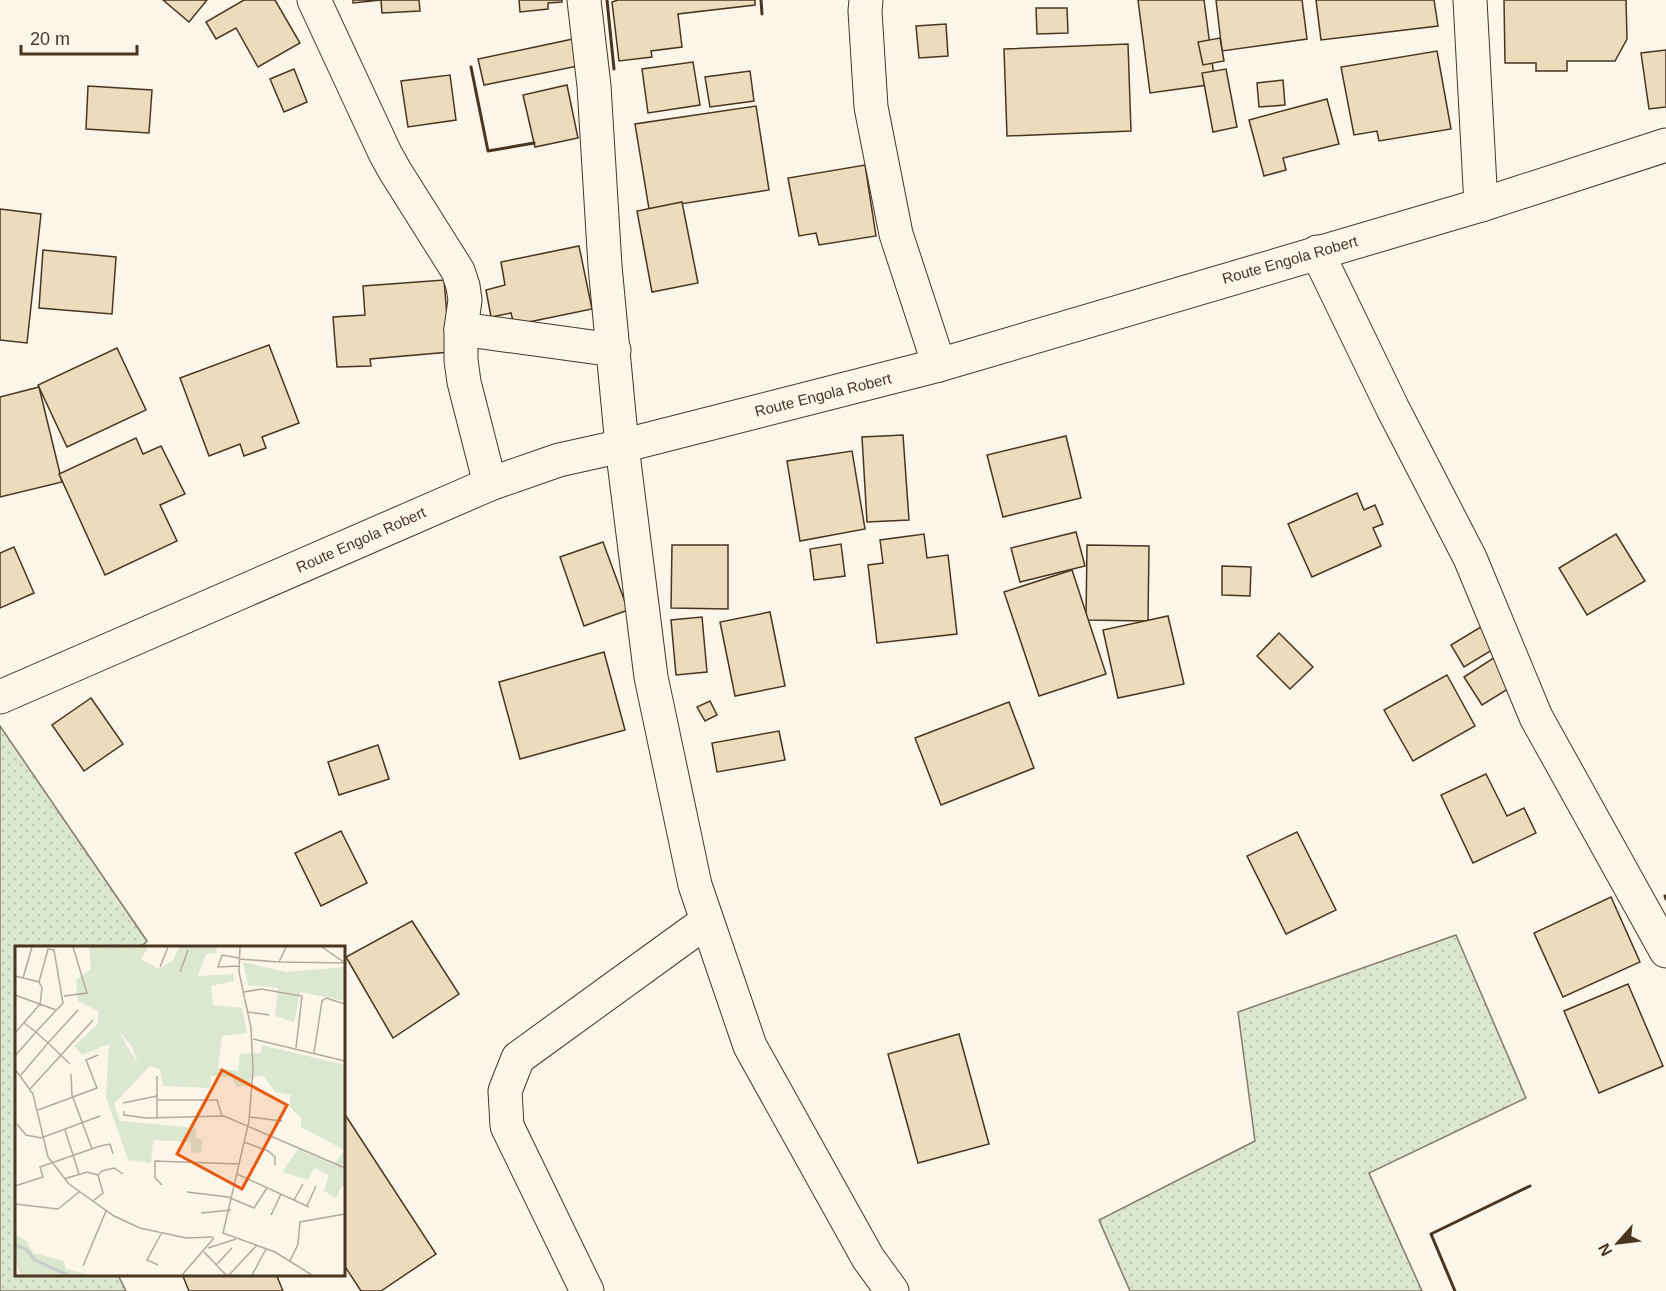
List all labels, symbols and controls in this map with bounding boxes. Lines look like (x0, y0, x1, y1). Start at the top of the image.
scale bar (21, 18, 136, 56)
text: 20 m (30, 29, 70, 49)
street label: Route Engola Robert (1220, 232, 1360, 287)
street label: Route Engola Robert (753, 369, 894, 420)
street label: Route Engola Robert (293, 503, 429, 576)
inset map (15, 946, 345, 1276)
north arrow (1588, 1213, 1648, 1273)
text: N (1595, 1241, 1615, 1259)

